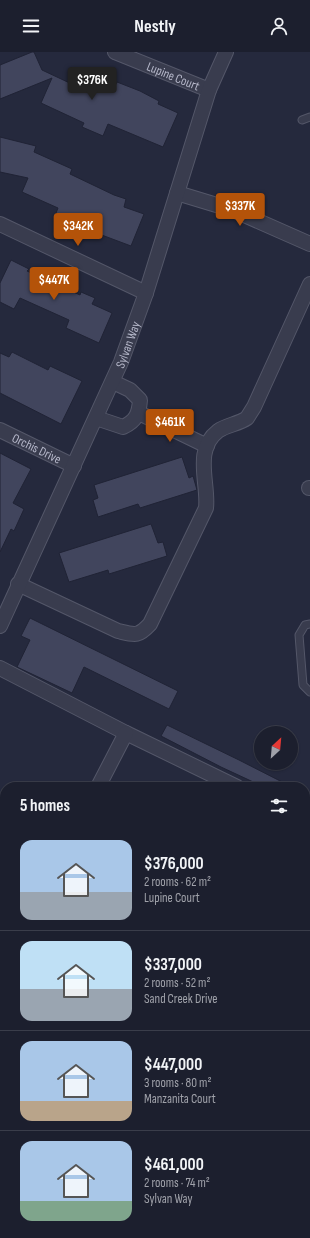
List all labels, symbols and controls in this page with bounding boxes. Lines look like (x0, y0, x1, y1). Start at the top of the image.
icon: menu (20, 15, 42, 37)
icon: person (268, 15, 290, 37)
text: Nestly (134, 16, 176, 37)
street label: Lupine Court (144, 59, 202, 94)
pin: $376K (64, 67, 120, 101)
text: $376K (77, 72, 107, 88)
pin: $337K (212, 193, 268, 227)
text: $337K (225, 198, 255, 214)
pin: $342K (50, 213, 106, 247)
text: $342K (63, 218, 93, 234)
pin: $447K (26, 267, 82, 301)
text: $447K (39, 272, 69, 288)
street label: Sylvan Way (112, 319, 144, 371)
pin: $461K (142, 409, 198, 443)
text: $461K (155, 414, 185, 430)
street label: Orchis Drive (9, 430, 64, 468)
north arrow (254, 726, 298, 770)
map controls (254, 726, 298, 770)
icon: filters (268, 795, 290, 817)
text: 5 homes (20, 796, 70, 816)
text: $376,000 (144, 854, 204, 874)
icon: home (52, 856, 100, 904)
text: 2 rooms · 62 m² (144, 874, 211, 890)
text: Lupine Court (144, 890, 200, 906)
text: $337,000 (144, 955, 202, 975)
icon: home (52, 957, 100, 1005)
text: 2 rooms · 52 m² (144, 975, 211, 991)
text: Sand Creek Drive (144, 991, 218, 1007)
text: $447,000 (144, 1055, 202, 1075)
icon: home (52, 1057, 100, 1105)
text: 3 rooms · 80 m² (144, 1075, 212, 1091)
text: Manzanita Court (144, 1091, 216, 1107)
text: $461,000 (144, 1155, 204, 1175)
icon: home (52, 1157, 100, 1205)
text: 2 rooms · 74 m² (144, 1175, 210, 1191)
text: Sylvan Way (144, 1191, 192, 1207)

